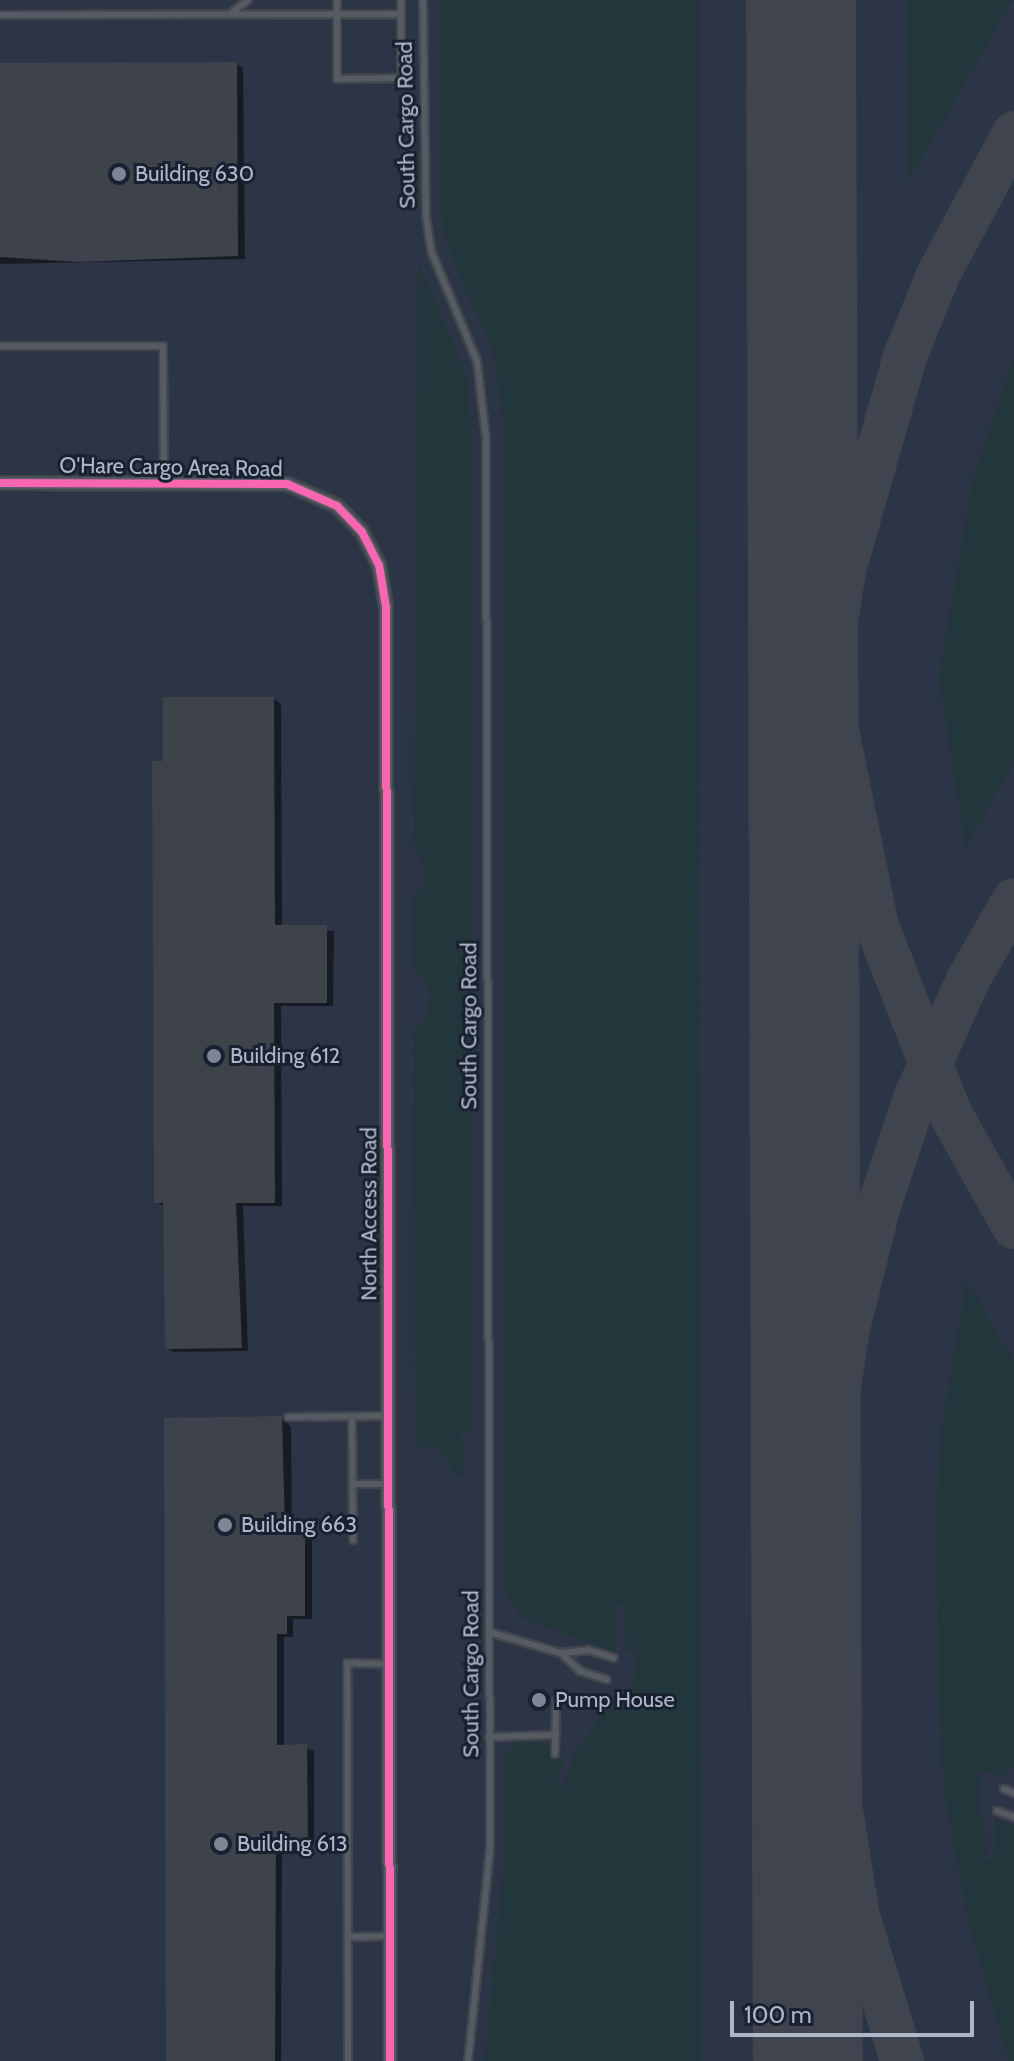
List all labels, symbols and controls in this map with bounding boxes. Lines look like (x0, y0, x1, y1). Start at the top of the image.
street label: South Cargo Road (391, 41, 421, 209)
place label: Building 630 (135, 161, 254, 187)
marker: Building 630 (110, 165, 128, 183)
street label: O'Hare Cargo Area Road (59, 452, 283, 482)
street label: South Cargo Road (456, 942, 482, 1110)
place label: Building 612 (230, 1043, 340, 1069)
marker: Building 612 (205, 1047, 223, 1065)
street label: North Access Road (356, 1127, 382, 1301)
place label: Building 663 (241, 1512, 357, 1538)
marker: Building 663 (216, 1516, 234, 1534)
street label: South Cargo Road (458, 1590, 484, 1758)
place label: Pump House (555, 1687, 675, 1713)
marker: Pump House (530, 1691, 548, 1709)
place label: Building 613 (237, 1831, 348, 1857)
marker: Building 613 (212, 1835, 230, 1853)
scale bar (734, 1985, 978, 2035)
text: 100 m (744, 2000, 812, 2029)

